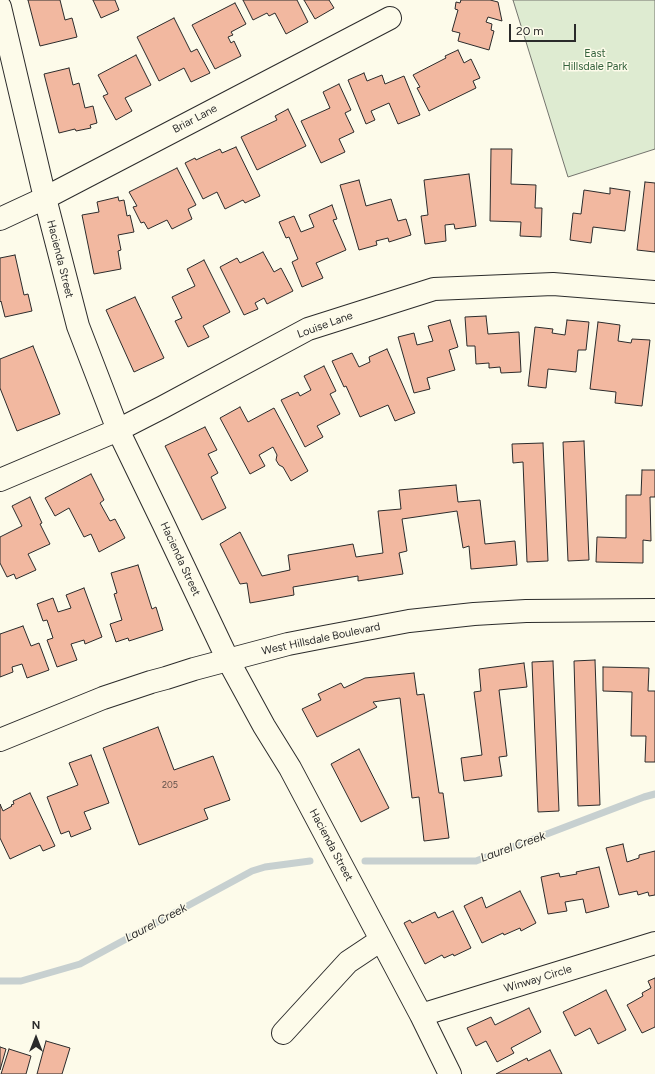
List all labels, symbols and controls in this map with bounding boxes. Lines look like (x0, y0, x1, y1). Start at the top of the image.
scale bar (511, 16, 578, 42)
text: 20 m (516, 24, 544, 38)
park label: East Hillsdale Park (563, 47, 627, 73)
street label: Briar Lane (170, 102, 220, 136)
street label: Hacienda Street (44, 219, 76, 299)
street label: Louise Lane (295, 309, 355, 341)
street label: Hacienda Street (157, 520, 203, 598)
street label: West Hillsdale Boulevard (260, 620, 382, 658)
house number: 205 (162, 780, 178, 790)
street label: Hacienda Street (306, 807, 356, 883)
water label: Laurel Creek (479, 829, 547, 865)
water label: Laurel Creek (123, 901, 189, 945)
street label: Winway Circle (502, 962, 574, 996)
north arrow (16, 1018, 56, 1058)
text: N (32, 1019, 40, 1032)

